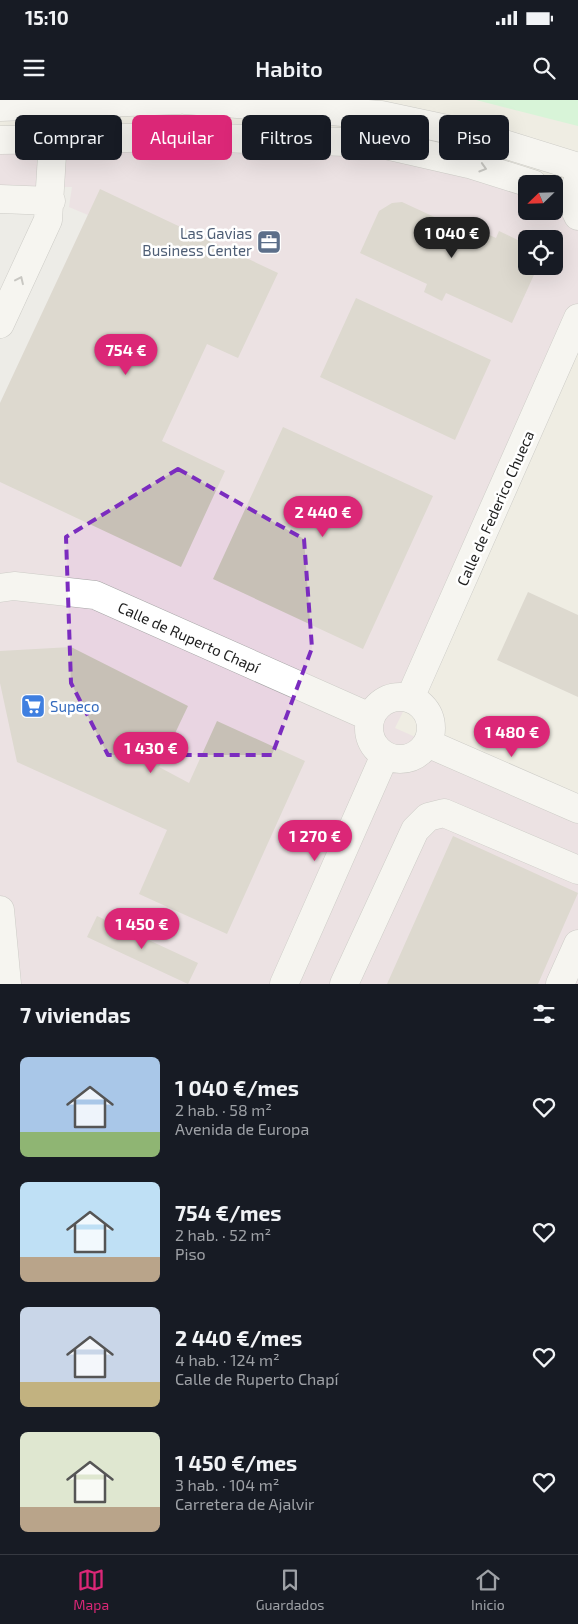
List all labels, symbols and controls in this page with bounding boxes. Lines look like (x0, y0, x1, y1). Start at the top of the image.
text: 15:10 (25, 6, 69, 29)
icon: menu (20, 54, 48, 82)
icon: search (530, 54, 558, 82)
text: Habito (255, 55, 323, 81)
chip: Comprar (15, 115, 122, 160)
chip: Alquilar (132, 115, 232, 160)
chip: Filtros (242, 115, 331, 160)
chip: Nuevo (341, 115, 429, 160)
chip: Piso (439, 115, 509, 160)
one-way arrow (478, 163, 487, 173)
north arrow (518, 175, 562, 220)
map controls (518, 175, 563, 275)
pin: 1 040 € (406, 216, 498, 259)
text: 1 040 € (425, 223, 479, 242)
place label: Las Gavias Business Center (142, 224, 252, 259)
office icon: Las Gavias Business Center (256, 229, 282, 255)
button: locate (518, 230, 563, 275)
one-way arrow (14, 276, 25, 285)
pin: 754 € (91, 334, 161, 376)
text: 754 € (105, 340, 147, 359)
street label: Calle de Federico Chueca (453, 428, 537, 588)
pin: 2 440 € (277, 496, 369, 538)
text: 2 440 € (295, 502, 351, 521)
street label: Calle de Ruperto Chapí (115, 598, 264, 677)
supermarket icon: Supeco (20, 693, 46, 719)
place label: Supeco (50, 697, 99, 715)
pin: 1 480 € (466, 716, 558, 758)
text: 1 480 € (485, 722, 539, 741)
pin: 1 430 € (105, 732, 197, 774)
text: 1 430 € (124, 738, 178, 757)
pin: 1 270 € (269, 820, 361, 862)
text: 1 270 € (289, 826, 341, 845)
pin: 1 450 € (96, 908, 188, 950)
text: 1 450 € (115, 914, 169, 933)
icon: filters (530, 1000, 558, 1028)
text: 7 viviendas (20, 1002, 131, 1027)
text: 1 040 €/mes (175, 1075, 299, 1100)
icon: home (60, 1077, 120, 1137)
icon: heart (530, 1093, 558, 1121)
text: 2 hab. · 58 m² (175, 1100, 272, 1119)
text: Avenida de Europa (175, 1119, 309, 1138)
text: 754 €/mes (175, 1200, 282, 1225)
icon: home (60, 1202, 120, 1262)
icon: heart (530, 1218, 558, 1246)
text: 2 hab. · 52 m² (175, 1225, 271, 1244)
text: Piso (175, 1244, 206, 1263)
text: 2 440 €/mes (175, 1325, 302, 1350)
icon: home (60, 1327, 120, 1387)
icon: heart (530, 1343, 558, 1371)
text: 4 hab. · 124 m² (175, 1350, 280, 1369)
text: Calle de Ruperto Chapí (175, 1369, 338, 1388)
text: 1 450 €/mes (175, 1450, 297, 1475)
icon: home (60, 1452, 120, 1512)
icon: heart (530, 1468, 558, 1496)
text: 3 hab. · 104 m² (175, 1475, 279, 1494)
text: Carretera de Ajalvir (175, 1494, 315, 1513)
tab: Mapa (73, 1566, 109, 1613)
tab: Guardados (256, 1566, 324, 1613)
tab: Inicio (471, 1566, 505, 1613)

